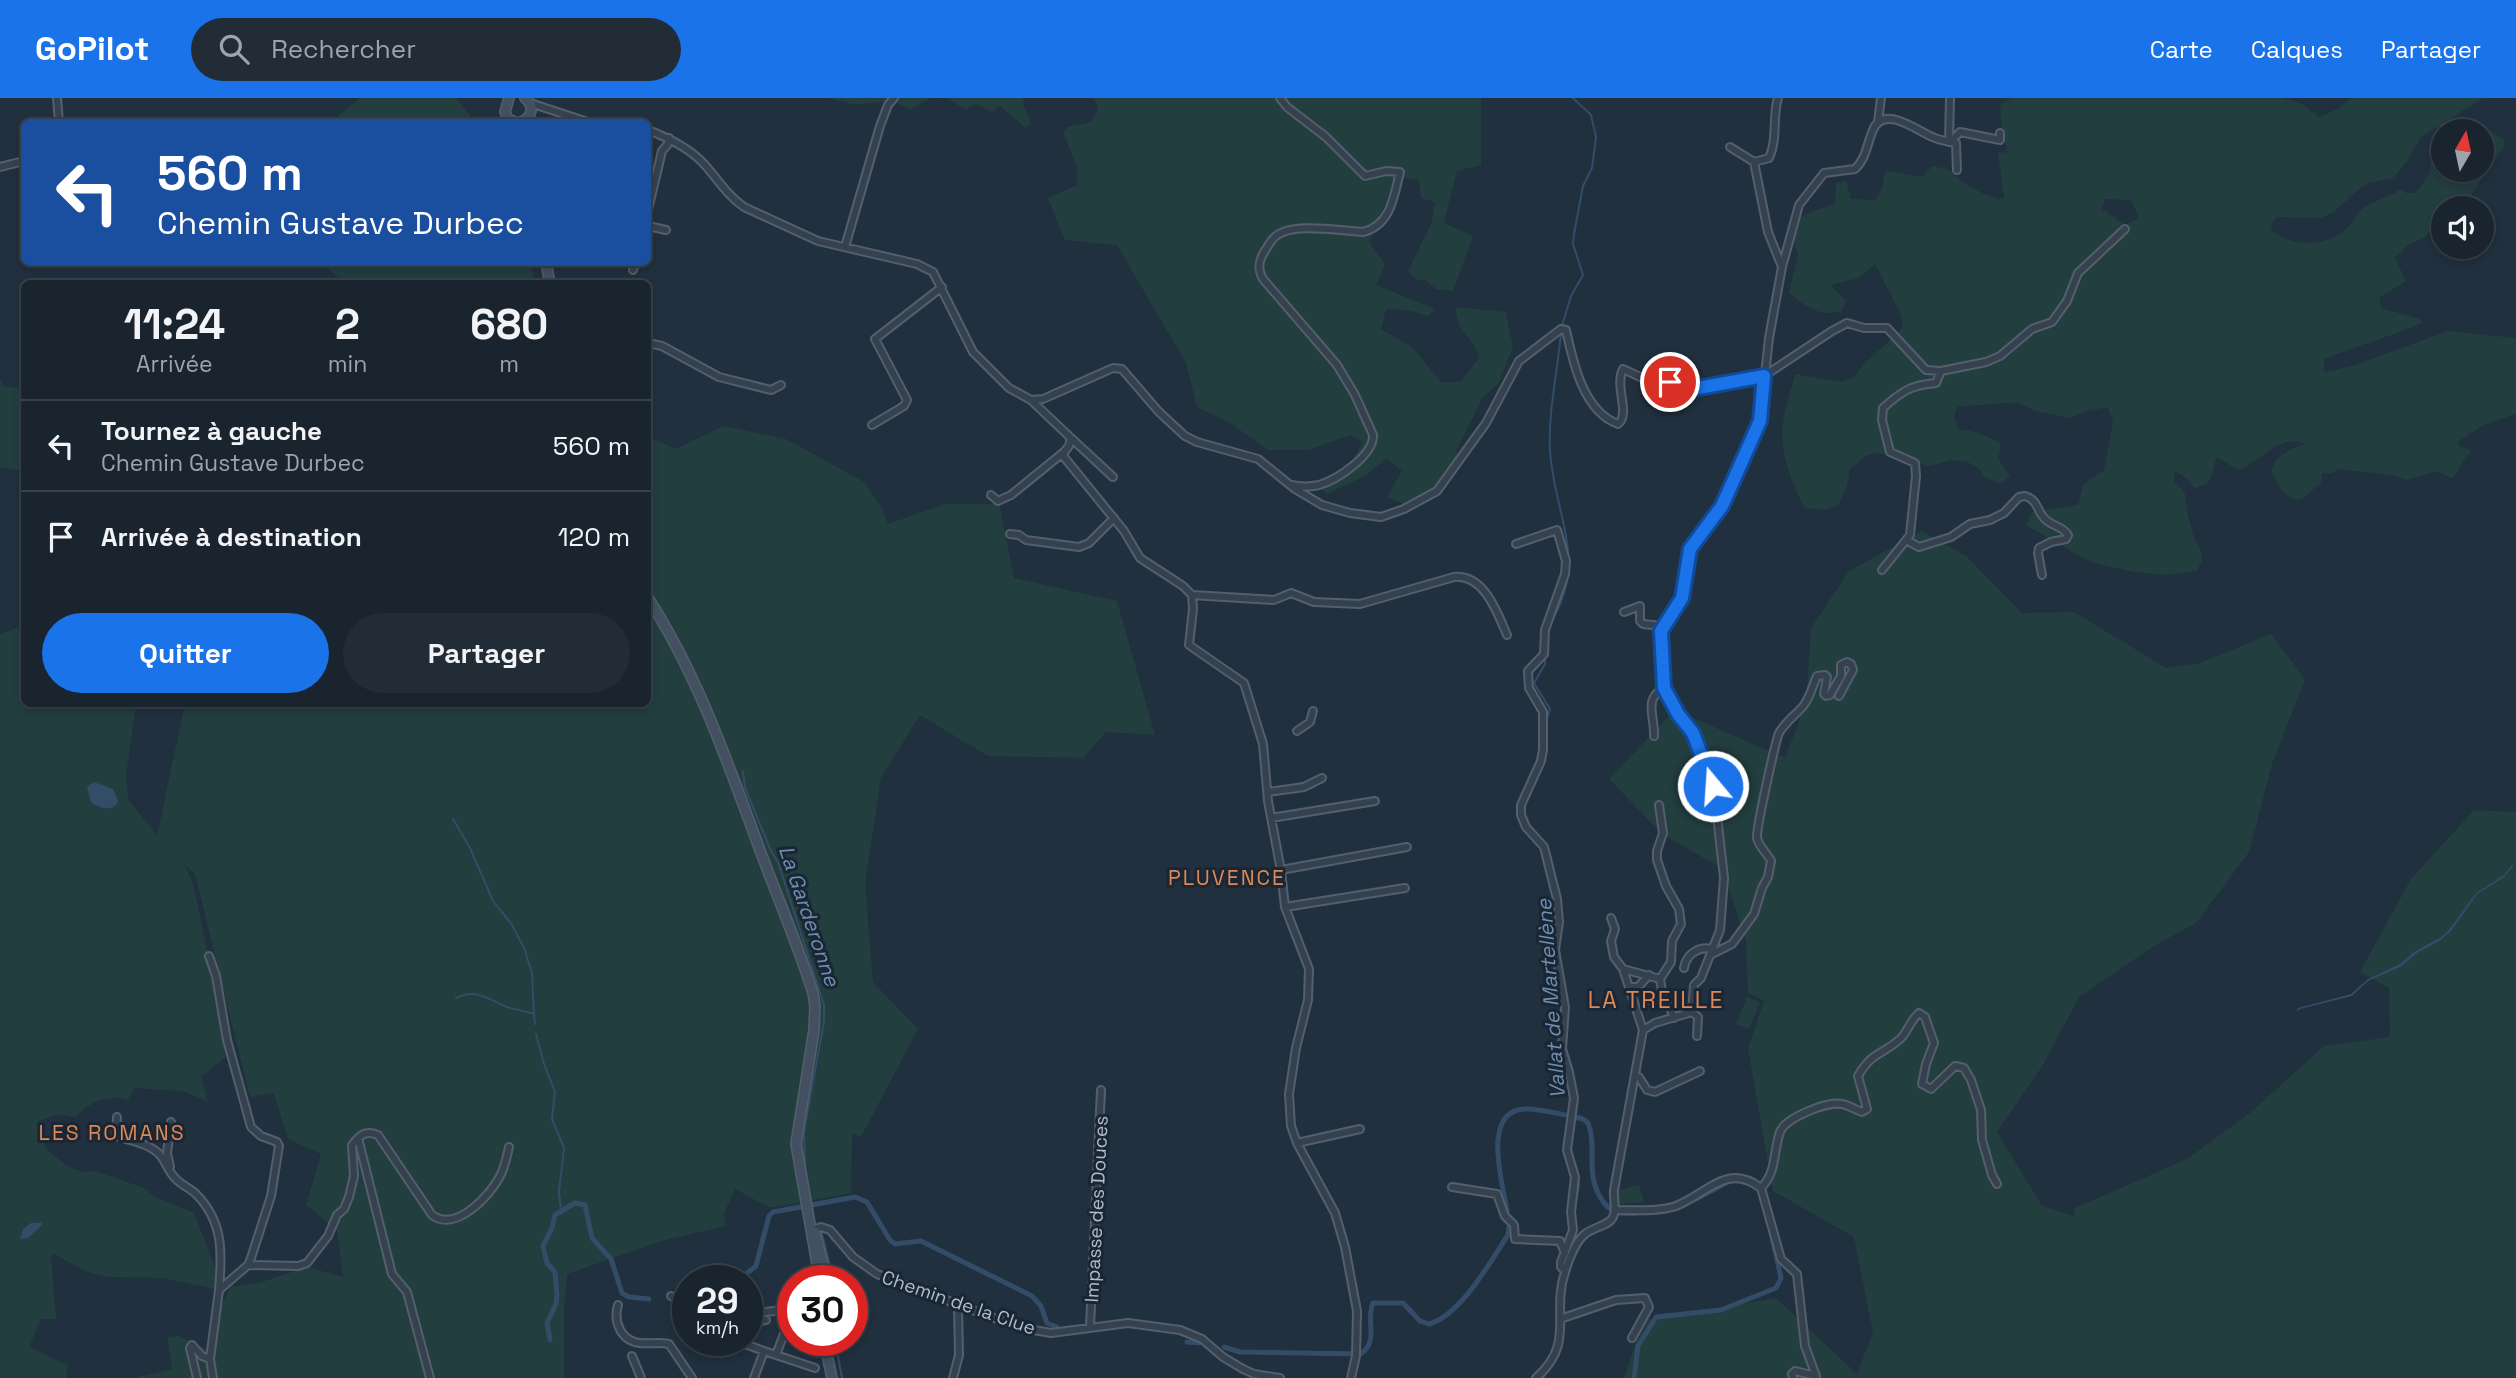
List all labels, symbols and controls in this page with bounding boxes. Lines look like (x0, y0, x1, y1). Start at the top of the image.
search box (191, 18, 681, 81)
text: GoPilot (35, 28, 149, 70)
icon: search (215, 30, 253, 68)
text: Rechercher (271, 32, 416, 66)
text: Carte (2150, 34, 2213, 65)
text: Calques (2251, 34, 2343, 65)
text: Partager (2381, 34, 2481, 65)
north arrow (2431, 119, 2494, 182)
map controls (2431, 119, 2494, 259)
text: 560 m (157, 142, 303, 204)
icon: left (42, 147, 133, 238)
button: sound (2431, 196, 2494, 259)
text: Chemin Gustave Durbec (157, 203, 524, 243)
text: 11:24 (124, 298, 225, 351)
text: 2 (335, 298, 360, 351)
text: 680 (470, 298, 548, 351)
text: Arrivée (136, 349, 213, 379)
text: min (328, 349, 367, 379)
text: m (499, 349, 519, 379)
pin (1640, 352, 1700, 412)
icon: arrive (1651, 363, 1689, 401)
text: Tournez à gauche (101, 414, 322, 448)
icon: left (42, 427, 80, 465)
text: 560 m (553, 429, 630, 463)
text: Chemin Gustave Durbec (101, 448, 365, 478)
icon: arrive (42, 518, 80, 556)
text: Arrivée à destination (101, 520, 362, 554)
text: 120 m (558, 520, 630, 554)
button: Quitter (42, 613, 329, 693)
button: Partager (343, 613, 630, 693)
position arrow (1676, 749, 1750, 823)
water label: La Garderonne (773, 842, 847, 991)
district label: PLUVENCE (1168, 864, 1286, 891)
water label: Vallat de Martellène (1530, 897, 1571, 1100)
district label: LA TREILLE (1588, 985, 1724, 1015)
street label: Impasse des Douces (1079, 1115, 1114, 1303)
district label: LES ROMANS (38, 1119, 186, 1146)
street label: Chemin de la Clue (879, 1264, 1039, 1341)
speed limit sign: 30 (777, 1265, 868, 1356)
text: 29 (696, 1279, 739, 1323)
text: km/h (696, 1316, 739, 1339)

